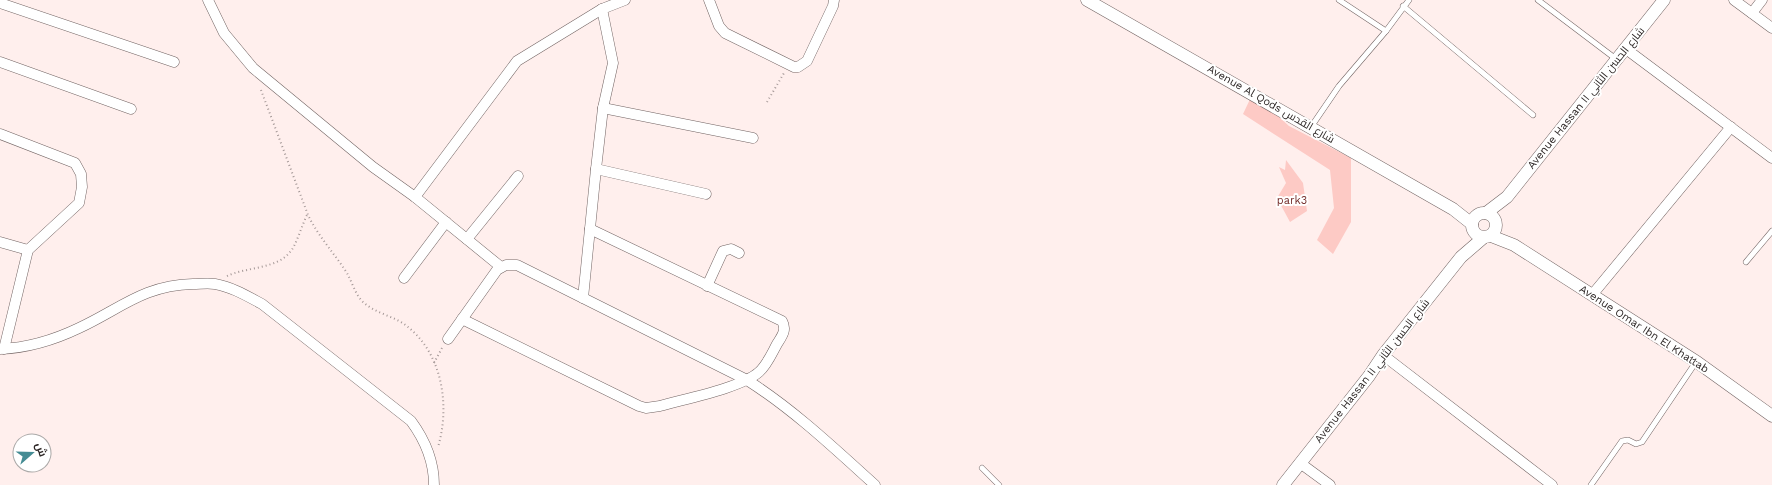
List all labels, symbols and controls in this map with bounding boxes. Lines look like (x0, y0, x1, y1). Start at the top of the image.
street label: Avenue Hassan II شارع الحسن الثاني (1525, 24, 1649, 173)
street label: Avenue Al Qods شارع القدس (1205, 62, 1337, 147)
park label: park3 (1277, 194, 1307, 207)
street label: Avenue Omar Ibn El Khattab (1577, 282, 1711, 376)
street label: Avenue Hassan II شارع الحسن الثاني (1312, 296, 1434, 447)
north arrow (12, 433, 52, 473)
text: ش (32, 441, 49, 459)

